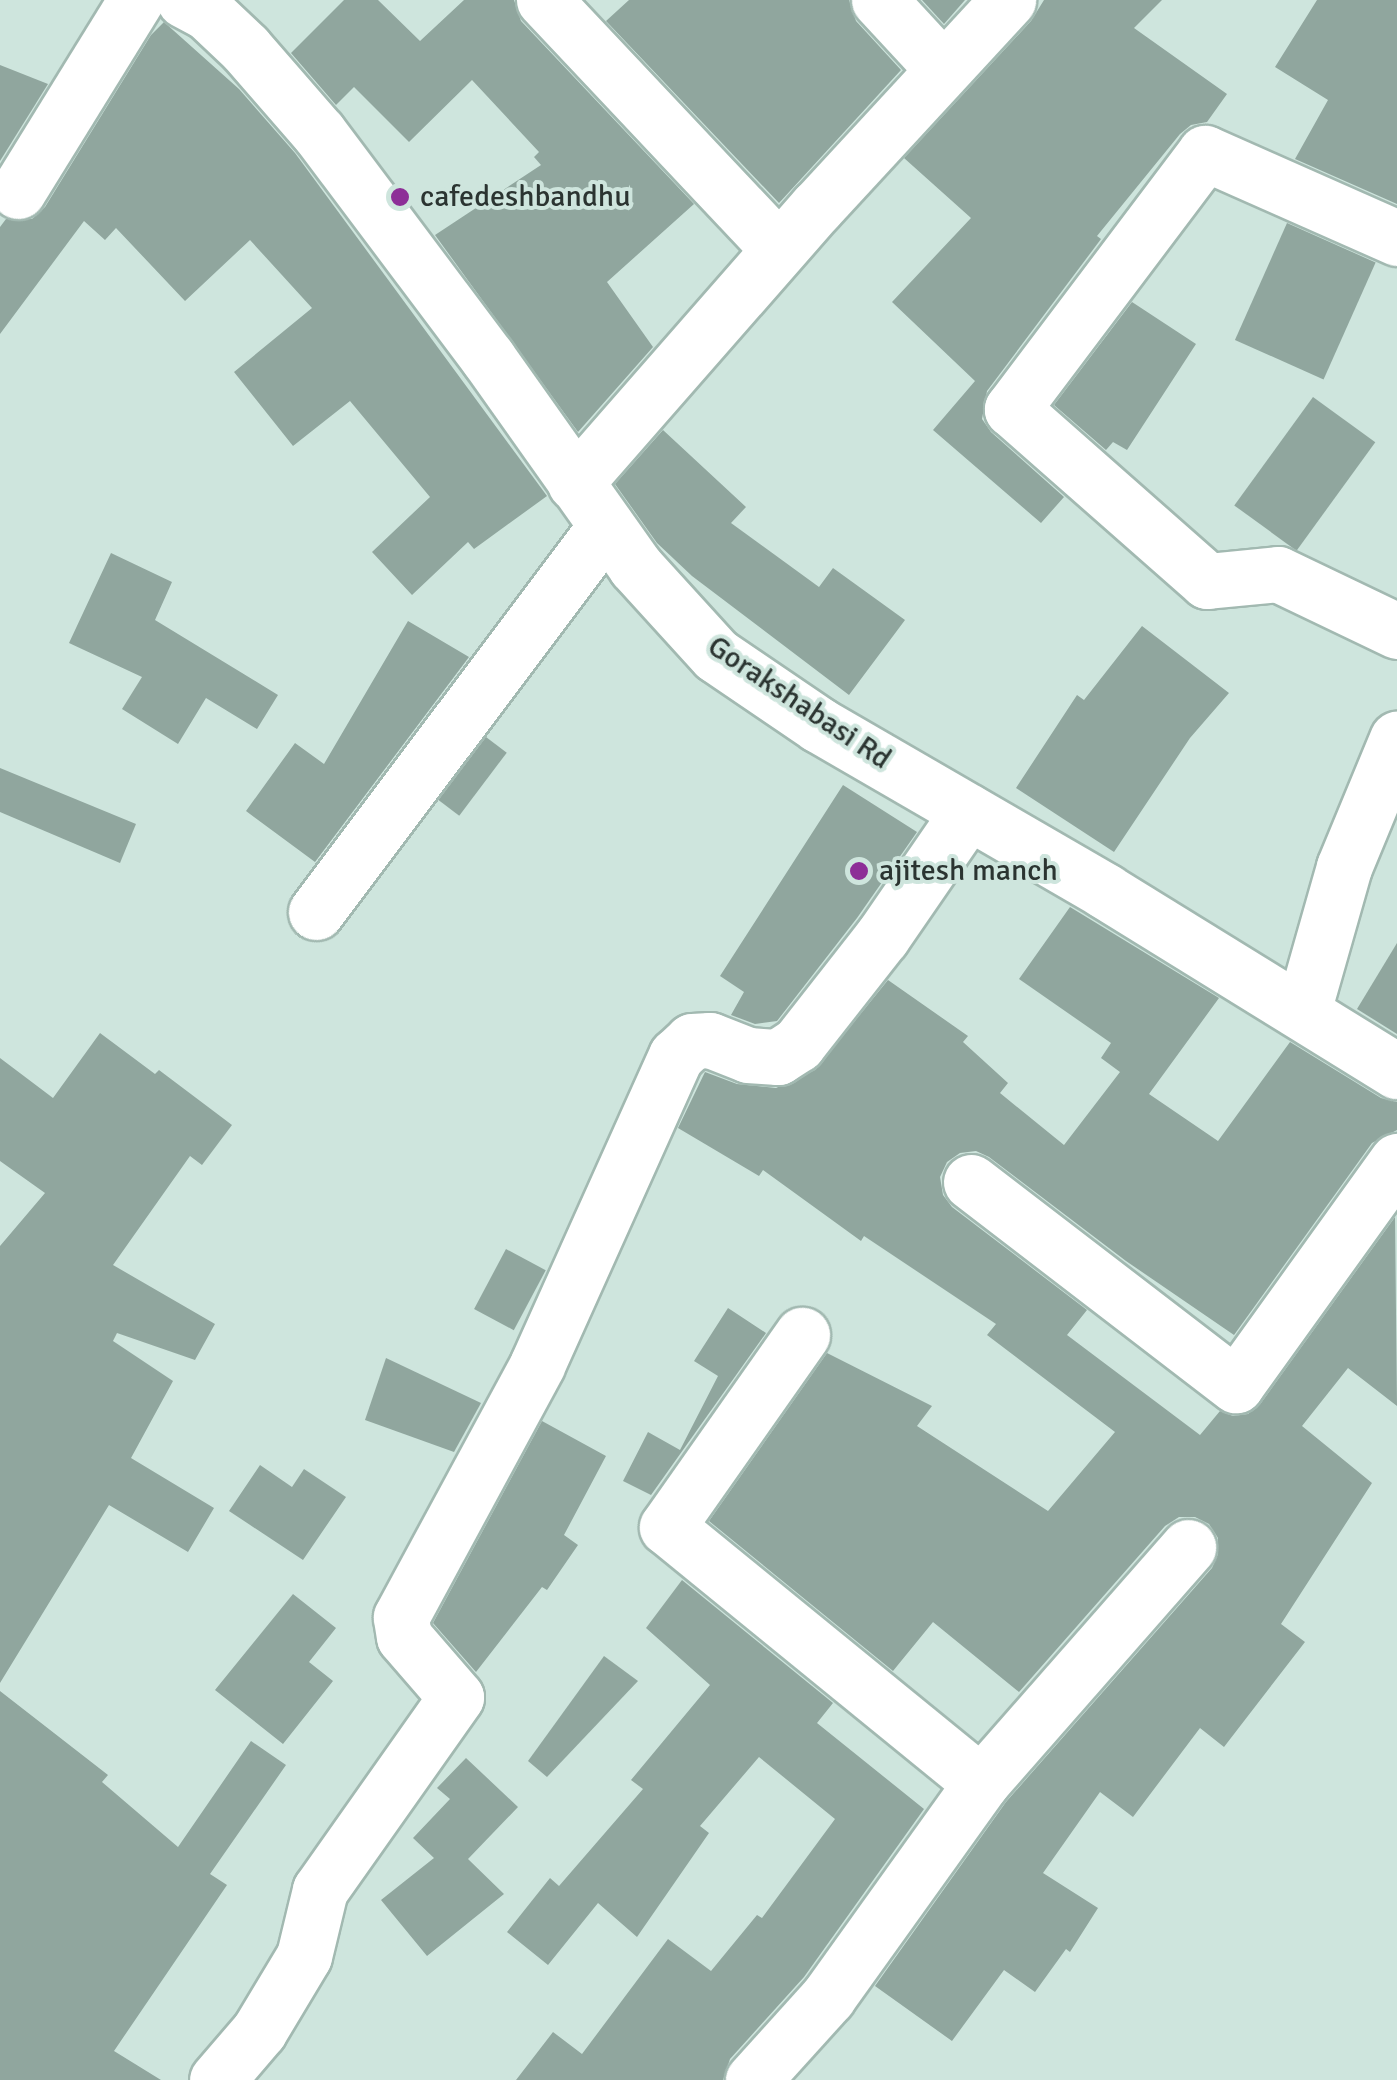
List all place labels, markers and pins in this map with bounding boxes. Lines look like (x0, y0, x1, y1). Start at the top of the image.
place label: cafedeshbandhu (420, 179, 631, 215)
marker: cafedeshbandhu (389, 186, 411, 208)
place label: ajitesh manch (879, 853, 1058, 889)
marker: ajitesh manch (848, 860, 870, 882)

